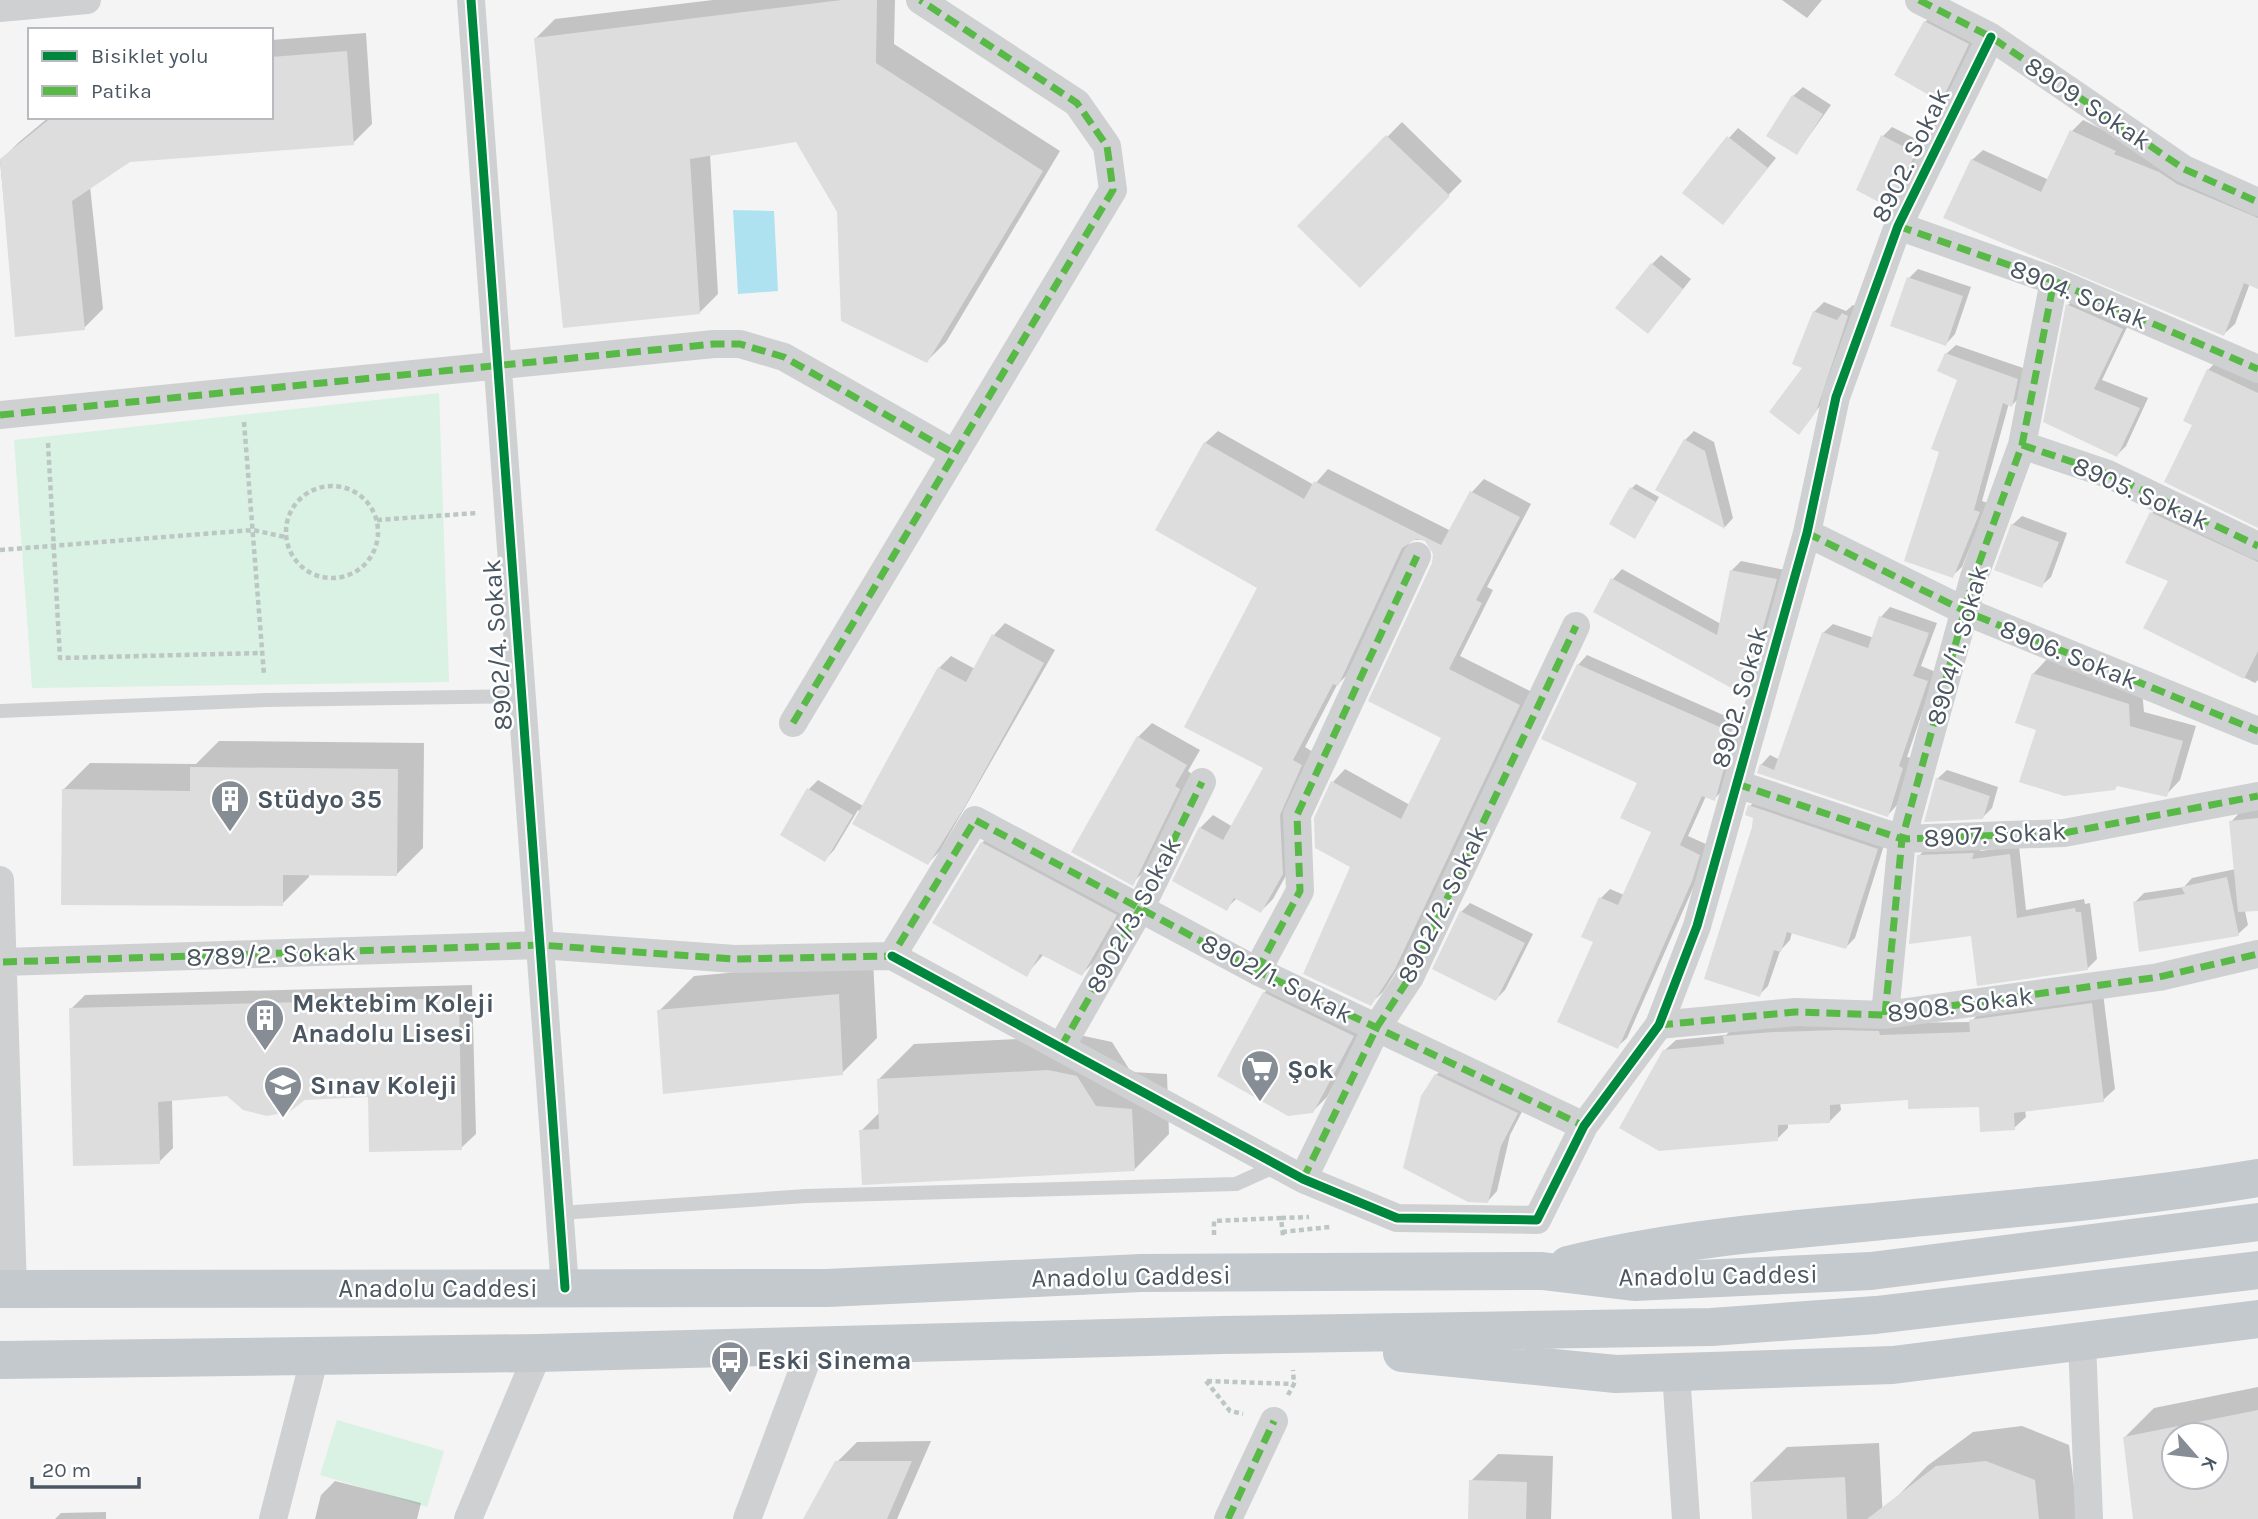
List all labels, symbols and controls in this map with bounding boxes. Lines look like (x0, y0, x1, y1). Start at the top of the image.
legend (28, 28, 273, 119)
text: Bisiklet yolu (91, 44, 209, 68)
street label: 8909. Sokak (2019, 50, 2157, 157)
text: Patika (91, 79, 152, 103)
street label: 8902. Sokak (1865, 83, 1956, 228)
street label: 8904. Sokak (2006, 253, 2152, 336)
street label: 8905. Sokak (2068, 450, 2214, 537)
street label: 8902/4. Sokak (476, 558, 519, 732)
street label: 8904/1. Sokak (1920, 561, 1995, 729)
street label: 8906. Sokak (1995, 613, 2142, 696)
street label: 8902. Sokak (1704, 623, 1774, 772)
building icon: Stüdyo 35 (209, 778, 251, 833)
place label: Stüdyo 35 (257, 784, 382, 815)
street label: 8907. Sokak (1923, 815, 2067, 854)
street label: 8902/2. Sokak (1391, 820, 1494, 988)
street label: 8902/3. Sokak (1079, 832, 1188, 999)
street label: 8902/1. Sokak (1196, 927, 1358, 1030)
street label: 8789/2. Sokak (186, 936, 356, 973)
street label: 8908. Sokak (1885, 980, 2035, 1029)
place label: Mektebim Koleji Anadolu Lisesi (292, 988, 494, 1049)
building icon: Mektebim Koleji Anadolu Lisesi (244, 997, 286, 1052)
supermarket icon: Şok (1239, 1048, 1281, 1103)
place label: Şok (1287, 1054, 1334, 1085)
school or university icon: Sınav Koleji (262, 1064, 304, 1119)
place label: Sınav Koleji (310, 1070, 457, 1101)
street label: Anadolu Caddesi (1618, 1258, 1818, 1293)
street label: Anadolu Caddesi (1031, 1259, 1231, 1294)
street label: Anadolu Caddesi (338, 1273, 538, 1304)
bus stop icon: Eski Sinema (709, 1339, 751, 1394)
place label: Eski Sinema (757, 1345, 911, 1376)
north arrow (2160, 1421, 2230, 1491)
scale bar (32, 1446, 138, 1490)
text: K (2196, 1453, 2222, 1475)
text: 20 m (42, 1458, 91, 1482)

